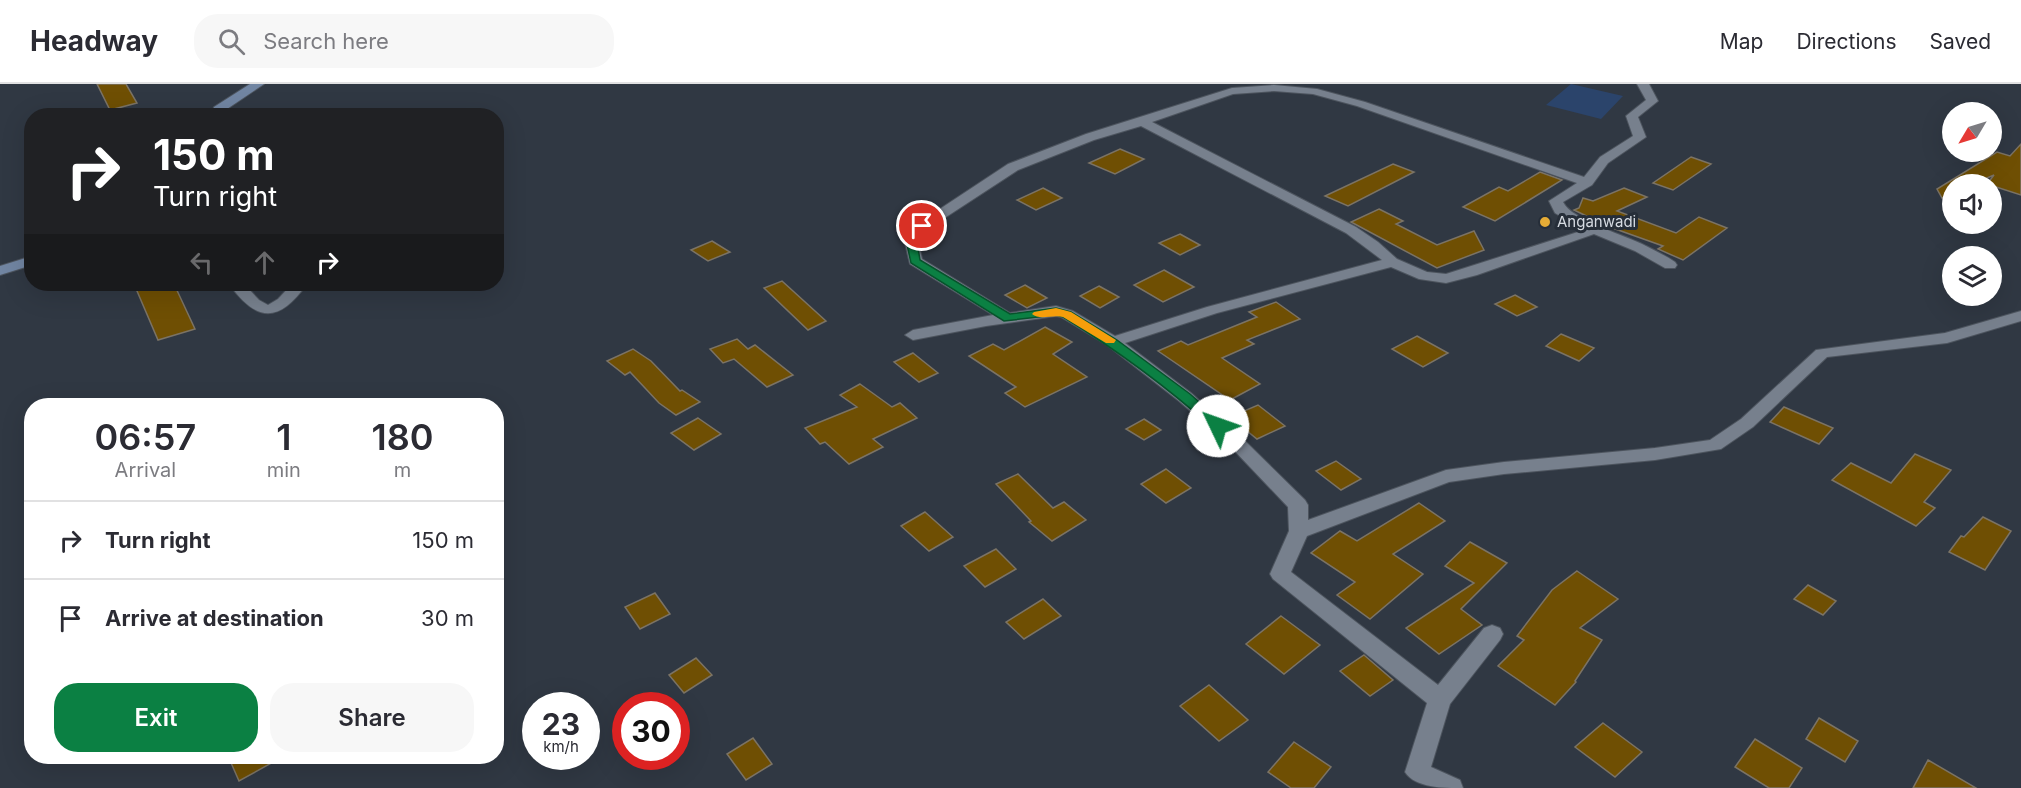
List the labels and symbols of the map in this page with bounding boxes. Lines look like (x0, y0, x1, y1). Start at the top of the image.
north arrow (1942, 102, 2002, 162)
pin (896, 200, 947, 251)
place label: Anganwadi (1557, 212, 1636, 231)
marker: Anganwadi (1538, 215, 1552, 229)
position arrow (1186, 394, 1250, 458)
speed limit sign: 30 (612, 692, 690, 770)

